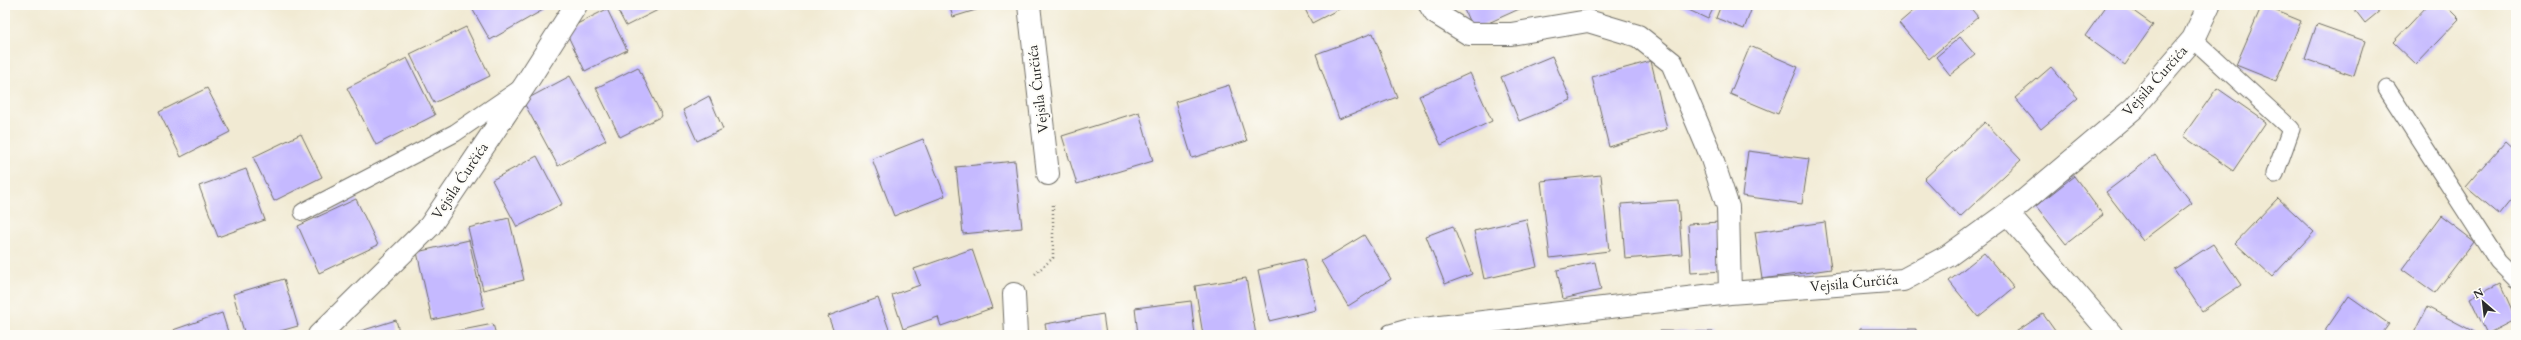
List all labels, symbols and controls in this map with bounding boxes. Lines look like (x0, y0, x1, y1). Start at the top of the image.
street label: Vejsila Ćurčića (2118, 42, 2192, 120)
street label: Vejsila Ćurčića (1023, 44, 1053, 134)
street label: Vejsila Ćurčića (427, 139, 493, 223)
street label: Vejsila Ćurčića (1809, 270, 1899, 296)
north arrow (2463, 282, 2503, 322)
text: N (2471, 285, 2487, 302)

